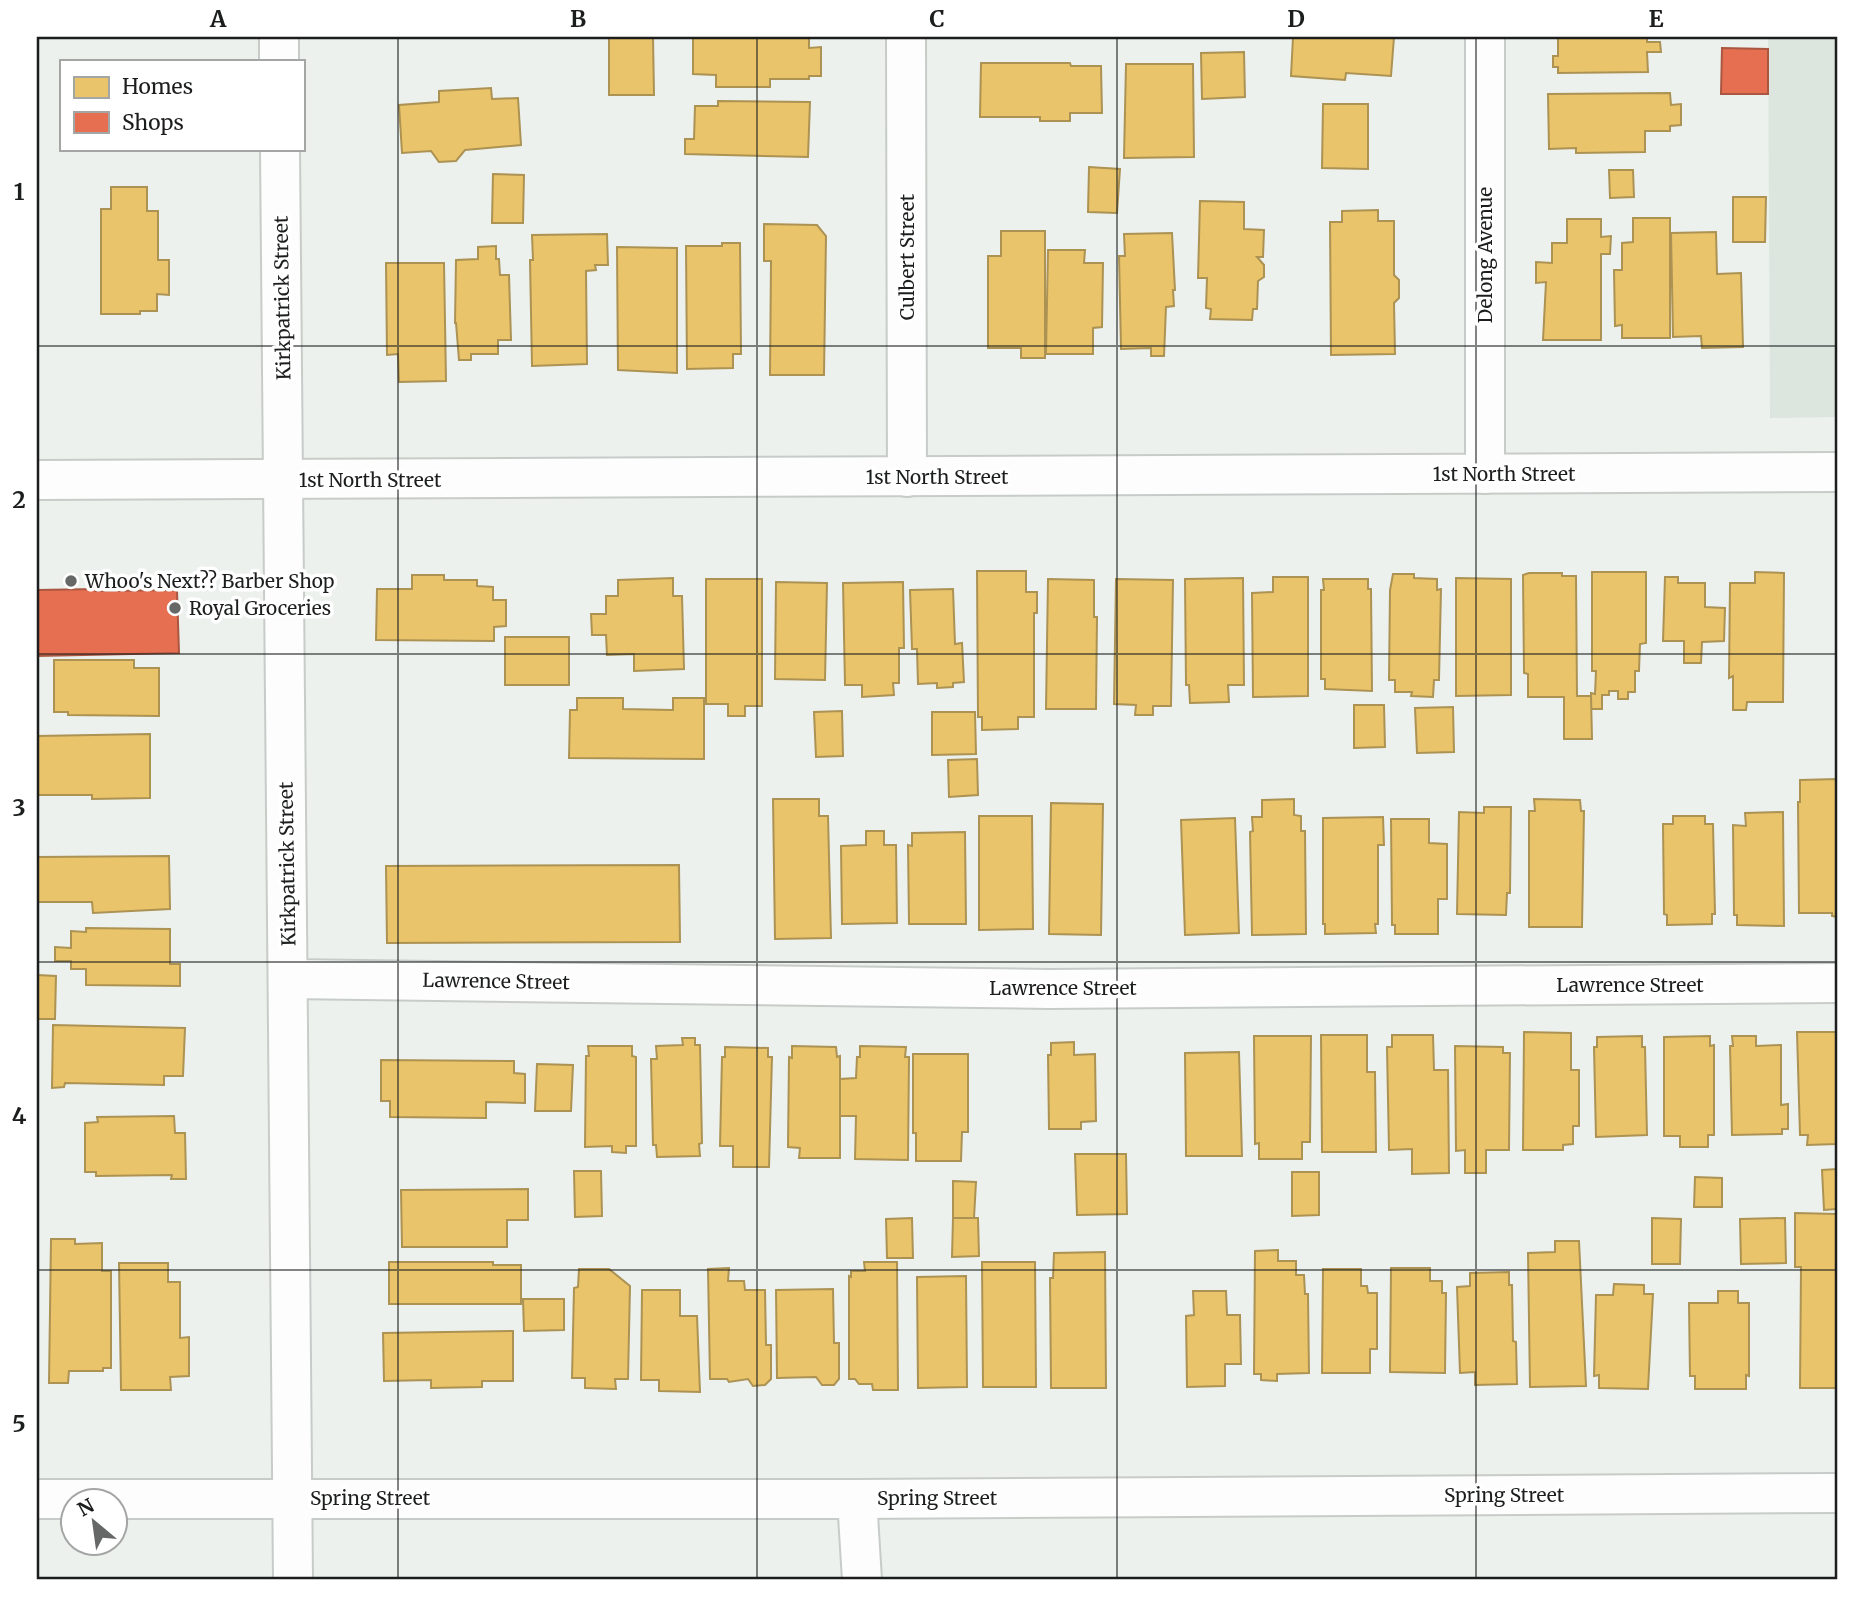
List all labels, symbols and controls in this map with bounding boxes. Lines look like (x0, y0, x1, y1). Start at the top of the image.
text: A (209, 4, 227, 33)
text: B (570, 4, 586, 33)
text: C (929, 4, 945, 33)
text: D (1287, 4, 1305, 33)
text: E (1648, 4, 1664, 33)
legend (60, 60, 304, 150)
text: Homes (122, 73, 193, 100)
text: Shops (122, 109, 184, 136)
text: 1 (14, 177, 25, 206)
street label: Delong Avenue (1473, 187, 1497, 323)
street label: Culbert Street (895, 193, 919, 320)
street label: Kirkpatrick Street (269, 215, 295, 380)
street label: 1st North Street (1433, 462, 1576, 486)
street label: 1st North Street (866, 465, 1009, 489)
street label: 1st North Street (299, 468, 442, 492)
text: 2 (12, 485, 26, 514)
place label: Whoo's Next?? Barber Shop (84, 569, 335, 593)
marker: Whoo's Next?? Barber Shop (63, 573, 79, 589)
place label: Royal Groceries (189, 596, 331, 620)
marker: Royal Groceries (167, 600, 183, 616)
street label: Kirkpatrick Street (274, 781, 300, 946)
text: 3 (12, 793, 26, 822)
street label: Lawrence Street (422, 968, 571, 994)
street label: Lawrence Street (1556, 973, 1704, 997)
street label: Lawrence Street (989, 976, 1137, 1000)
text: 4 (12, 1101, 27, 1130)
text: 5 (12, 1409, 26, 1438)
street label: Spring Street (1444, 1483, 1565, 1507)
street label: Spring Street (310, 1486, 431, 1510)
street label: Spring Street (877, 1486, 998, 1510)
north arrow (60, 1488, 130, 1558)
text: N (73, 1493, 98, 1521)

